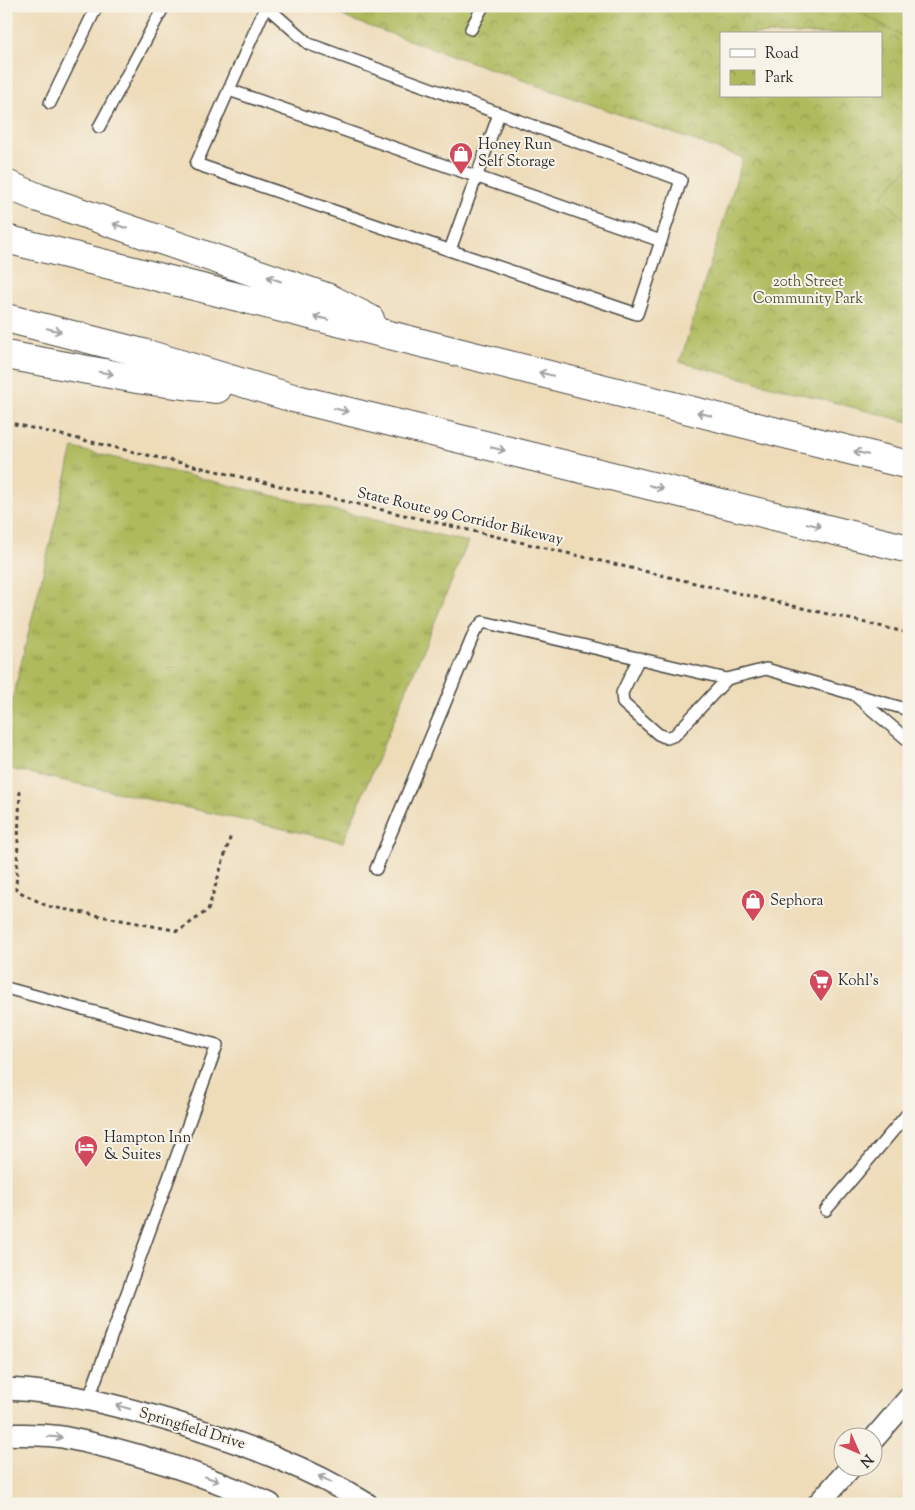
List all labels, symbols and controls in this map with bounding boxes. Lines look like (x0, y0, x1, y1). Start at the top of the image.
legend (720, 32, 882, 98)
text: Road (765, 44, 799, 65)
text: Park (765, 68, 794, 89)
place label: Honey Run Self Storage (478, 135, 555, 173)
shop icon: Honey Run Self Storage (448, 141, 474, 175)
one-way arrow (113, 220, 129, 230)
park label: 20th Street Community Park (753, 272, 863, 310)
one-way arrow (267, 274, 282, 283)
one-way arrow (313, 313, 329, 322)
one-way arrow (45, 326, 61, 336)
one-way arrow (97, 369, 113, 379)
one-way arrow (539, 369, 555, 378)
one-way arrow (332, 406, 348, 415)
one-way arrow (696, 409, 712, 418)
one-way arrow (490, 444, 506, 454)
one-way arrow (854, 448, 870, 457)
street label: State Route 99 Corridor Bikeway (355, 483, 566, 551)
one-way arrow (648, 483, 664, 492)
one-way arrow (806, 521, 822, 531)
shop icon: Sephora (740, 888, 766, 922)
place label: Sephora (770, 891, 824, 912)
supermarket icon: Kohl's (808, 968, 834, 1002)
place label: Kohl's (838, 971, 879, 992)
place label: Hampton Inn & Suites (104, 1128, 191, 1166)
hotel icon: Hampton Inn & Suites (73, 1134, 99, 1168)
one-way arrow (116, 1402, 132, 1411)
street label: Springfield Drive (136, 1403, 248, 1455)
north arrow (832, 1428, 882, 1478)
one-way arrow (47, 1433, 63, 1442)
text: N (855, 1449, 877, 1471)
one-way arrow (318, 1474, 333, 1483)
one-way arrow (203, 1475, 219, 1484)

